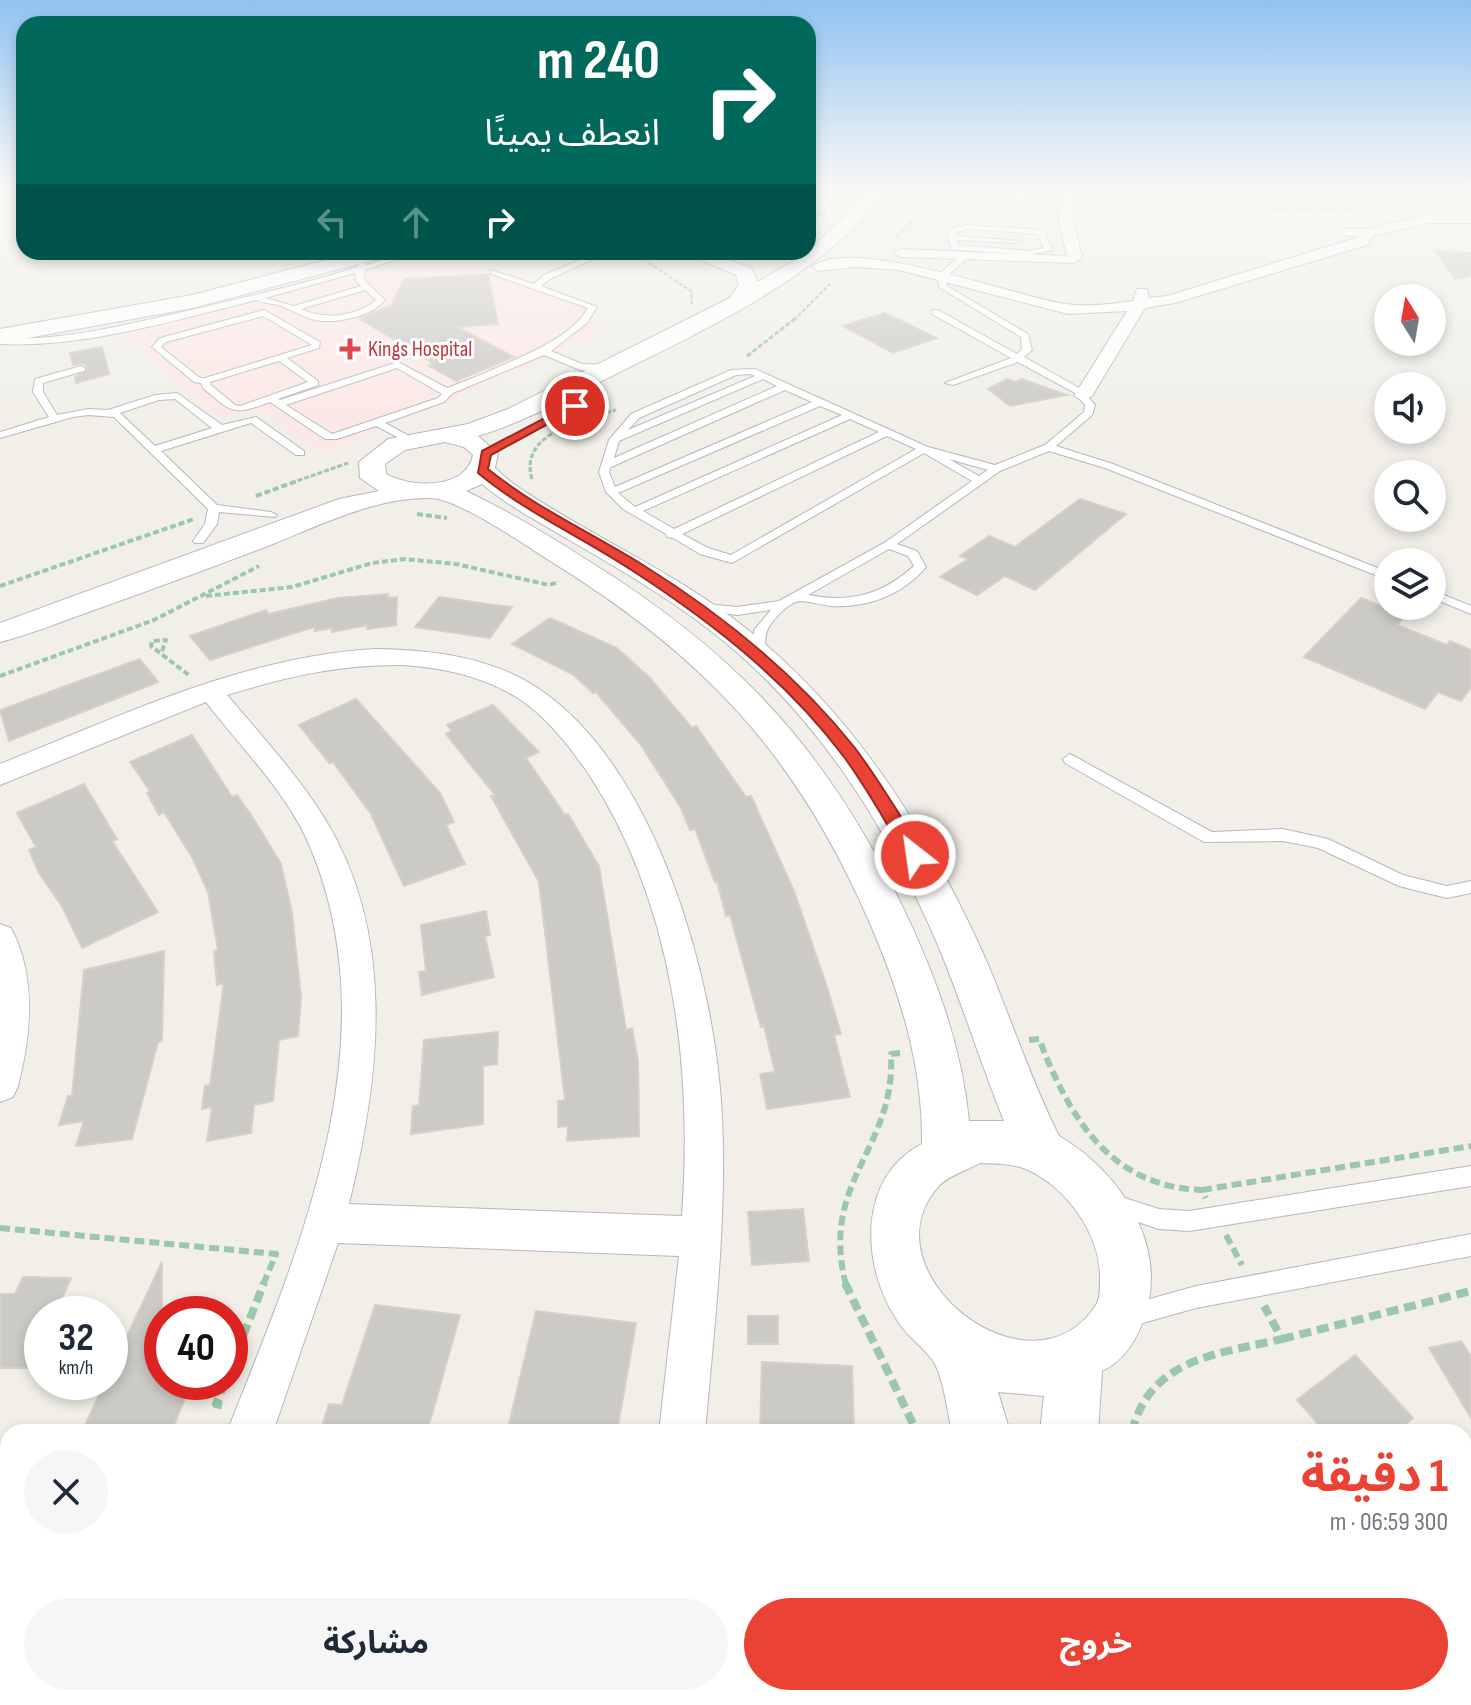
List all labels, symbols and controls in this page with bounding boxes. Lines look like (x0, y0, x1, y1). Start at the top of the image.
text: 240 m (537, 28, 660, 95)
icon: right (688, 48, 792, 152)
text: انعطف يمينًا (484, 113, 660, 156)
icon: left (310, 200, 354, 244)
icon: ahead (394, 200, 438, 244)
icon: right (478, 200, 522, 244)
north arrow (1374, 284, 1446, 356)
map controls (1374, 284, 1446, 620)
place label: Kings Hospital (368, 336, 472, 363)
marker: Kings Hospital (339, 338, 361, 360)
pin (541, 372, 609, 440)
button: sound (1374, 372, 1446, 444)
icon: arrive (553, 384, 597, 428)
button: search (1374, 460, 1446, 532)
button: layers (1374, 548, 1446, 620)
position arrow (873, 813, 957, 897)
speed limit sign: 40 (144, 1296, 248, 1400)
text: 32 (58, 1314, 94, 1362)
text: km/h (59, 1356, 93, 1380)
text: 1 دقيقة (1301, 1448, 1448, 1505)
button: close (24, 1450, 108, 1534)
text: 300 m · 06:59 (1330, 1507, 1448, 1538)
button: مشاركة (24, 1598, 728, 1690)
button: خروج (744, 1598, 1448, 1690)

